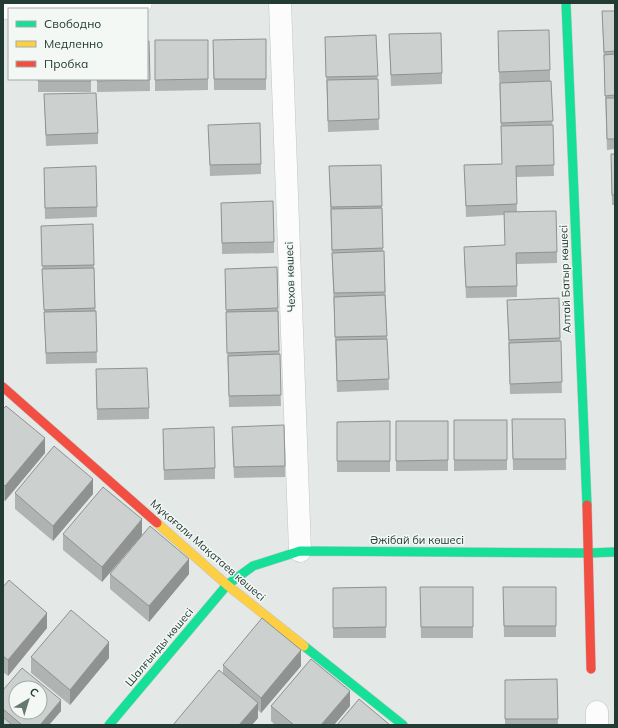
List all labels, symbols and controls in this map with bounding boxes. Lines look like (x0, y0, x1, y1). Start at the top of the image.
legend (8, 8, 148, 80)
text: Свободно (44, 16, 101, 31)
text: Медленно (44, 36, 103, 51)
text: Пробка (44, 56, 88, 71)
street label: Алтай Батыр көшесі (556, 225, 574, 333)
street label: Чехов көшесі (282, 242, 298, 312)
street label: Мұқағали Мақатаев көшесі (148, 496, 268, 604)
street label: Әжібай би көшесі (370, 533, 464, 547)
street label: Шалғынды көшесі (122, 605, 196, 689)
north arrow (8, 680, 48, 720)
text: С (27, 684, 42, 700)

